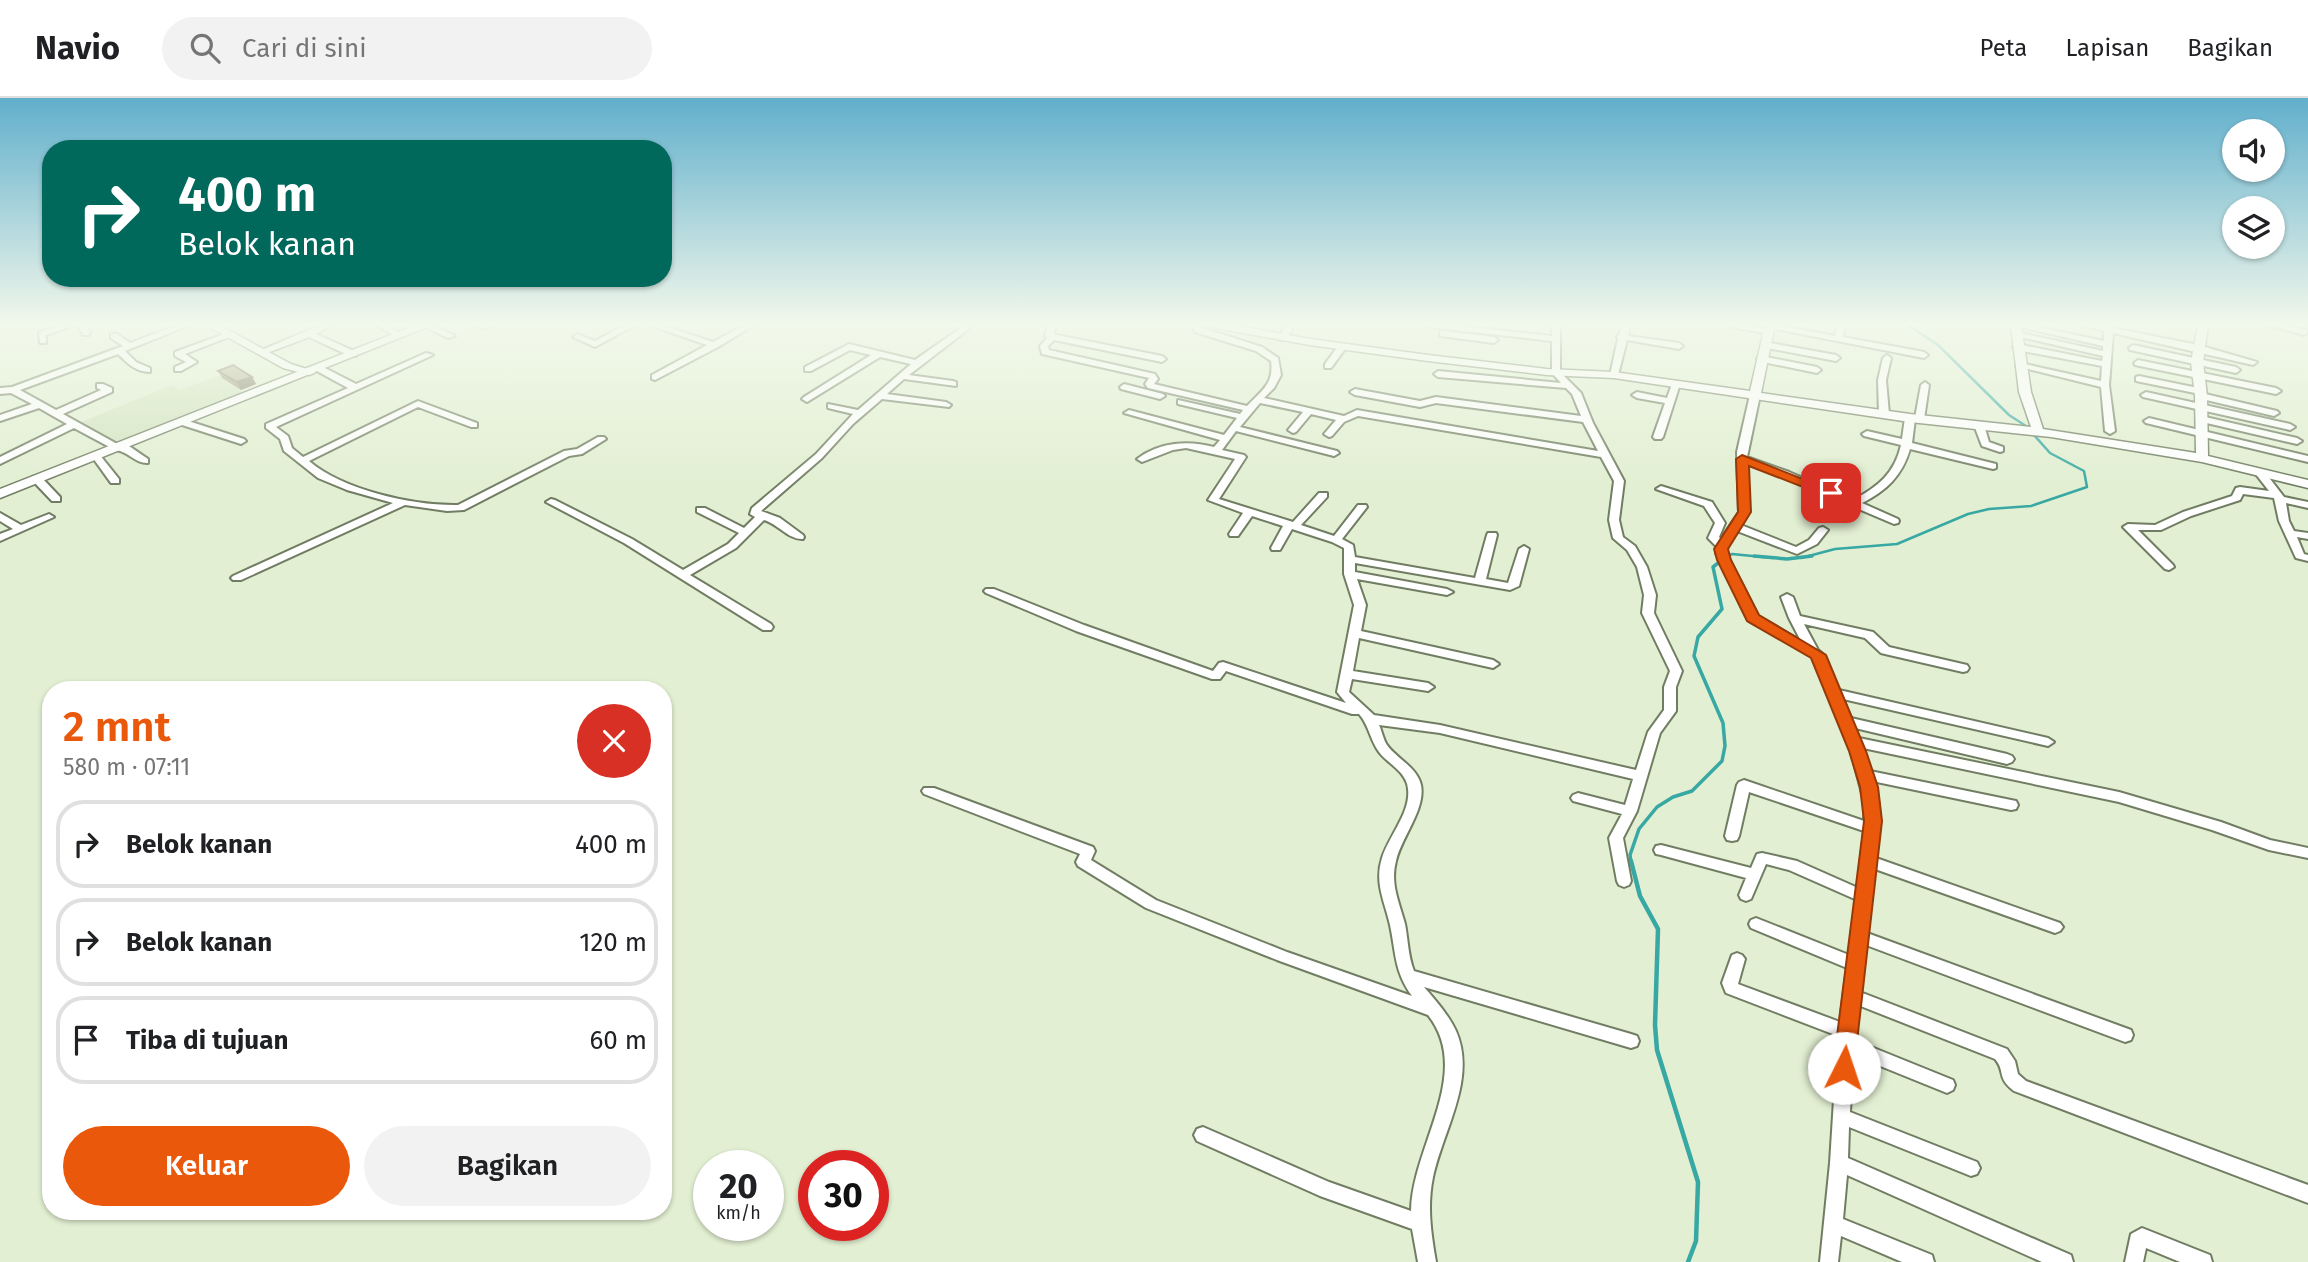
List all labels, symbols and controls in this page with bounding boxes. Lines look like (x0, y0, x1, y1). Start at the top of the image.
search box (162, 17, 652, 80)
text: Navio (35, 28, 120, 68)
icon: search (186, 29, 224, 67)
text: Cari di sini (242, 33, 367, 64)
text: Peta (1980, 34, 2027, 62)
text: Lapisan (2065, 34, 2149, 62)
text: Bagikan (2187, 34, 2273, 62)
map controls (2222, 119, 2285, 259)
button: sound (2222, 119, 2285, 182)
text: 400 m (178, 165, 316, 224)
icon: right (63, 168, 154, 259)
button: layers (2222, 196, 2285, 259)
text: Belok kanan (178, 225, 356, 263)
pin (1801, 463, 1861, 523)
icon: arrive (1812, 474, 1850, 512)
text: 2 mnt (63, 702, 171, 752)
button: close (577, 704, 651, 778)
text: 580 m · 07:11 (63, 753, 190, 781)
icon: right (67, 825, 105, 863)
text: Belok kanan (126, 829, 272, 860)
text: 400 m (575, 829, 647, 860)
icon: right (67, 923, 105, 961)
text: Belok kanan (126, 927, 272, 958)
text: 120 m (579, 927, 647, 958)
icon: arrive (67, 1021, 105, 1059)
text: Tiba di tujuan (126, 1025, 288, 1056)
text: 60 m (589, 1025, 647, 1056)
position arrow (1807, 1031, 1881, 1105)
button: Keluar (63, 1126, 350, 1206)
button: Bagikan (364, 1126, 651, 1206)
speed limit sign: 30 (798, 1150, 889, 1241)
text: 20 (719, 1165, 758, 1207)
text: km/h (716, 1202, 761, 1224)

